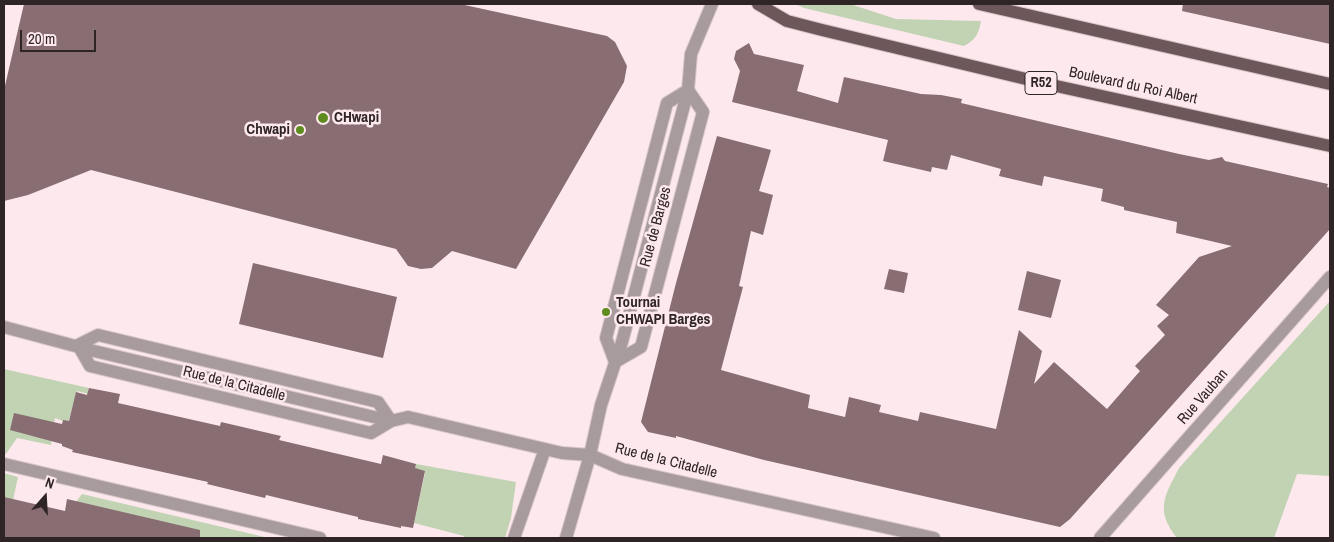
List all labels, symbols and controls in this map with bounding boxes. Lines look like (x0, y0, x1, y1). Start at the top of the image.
scale bar (22, 20, 99, 52)
text: 20 m (28, 28, 55, 49)
street label: Boulevard du Roi Albert (1067, 64, 1199, 108)
road number: R52 (1025, 72, 1057, 95)
place label: CHwapi (334, 109, 379, 127)
marker: CHwapi (316, 111, 330, 125)
place label: Chwapi (246, 121, 290, 139)
marker: Chwapi (294, 124, 306, 136)
street label: Rue de Barges (637, 185, 675, 269)
place label: Tournai CHWAPI Barges (616, 294, 710, 329)
marker: Tournai CHWAPI Barges (600, 306, 612, 318)
street label: Rue de la Citadelle (181, 363, 287, 405)
street label: Rue Vauban (1174, 366, 1232, 428)
street label: Rue de la Citadelle (613, 440, 719, 482)
north arrow (20, 472, 70, 522)
text: N (43, 473, 57, 493)

